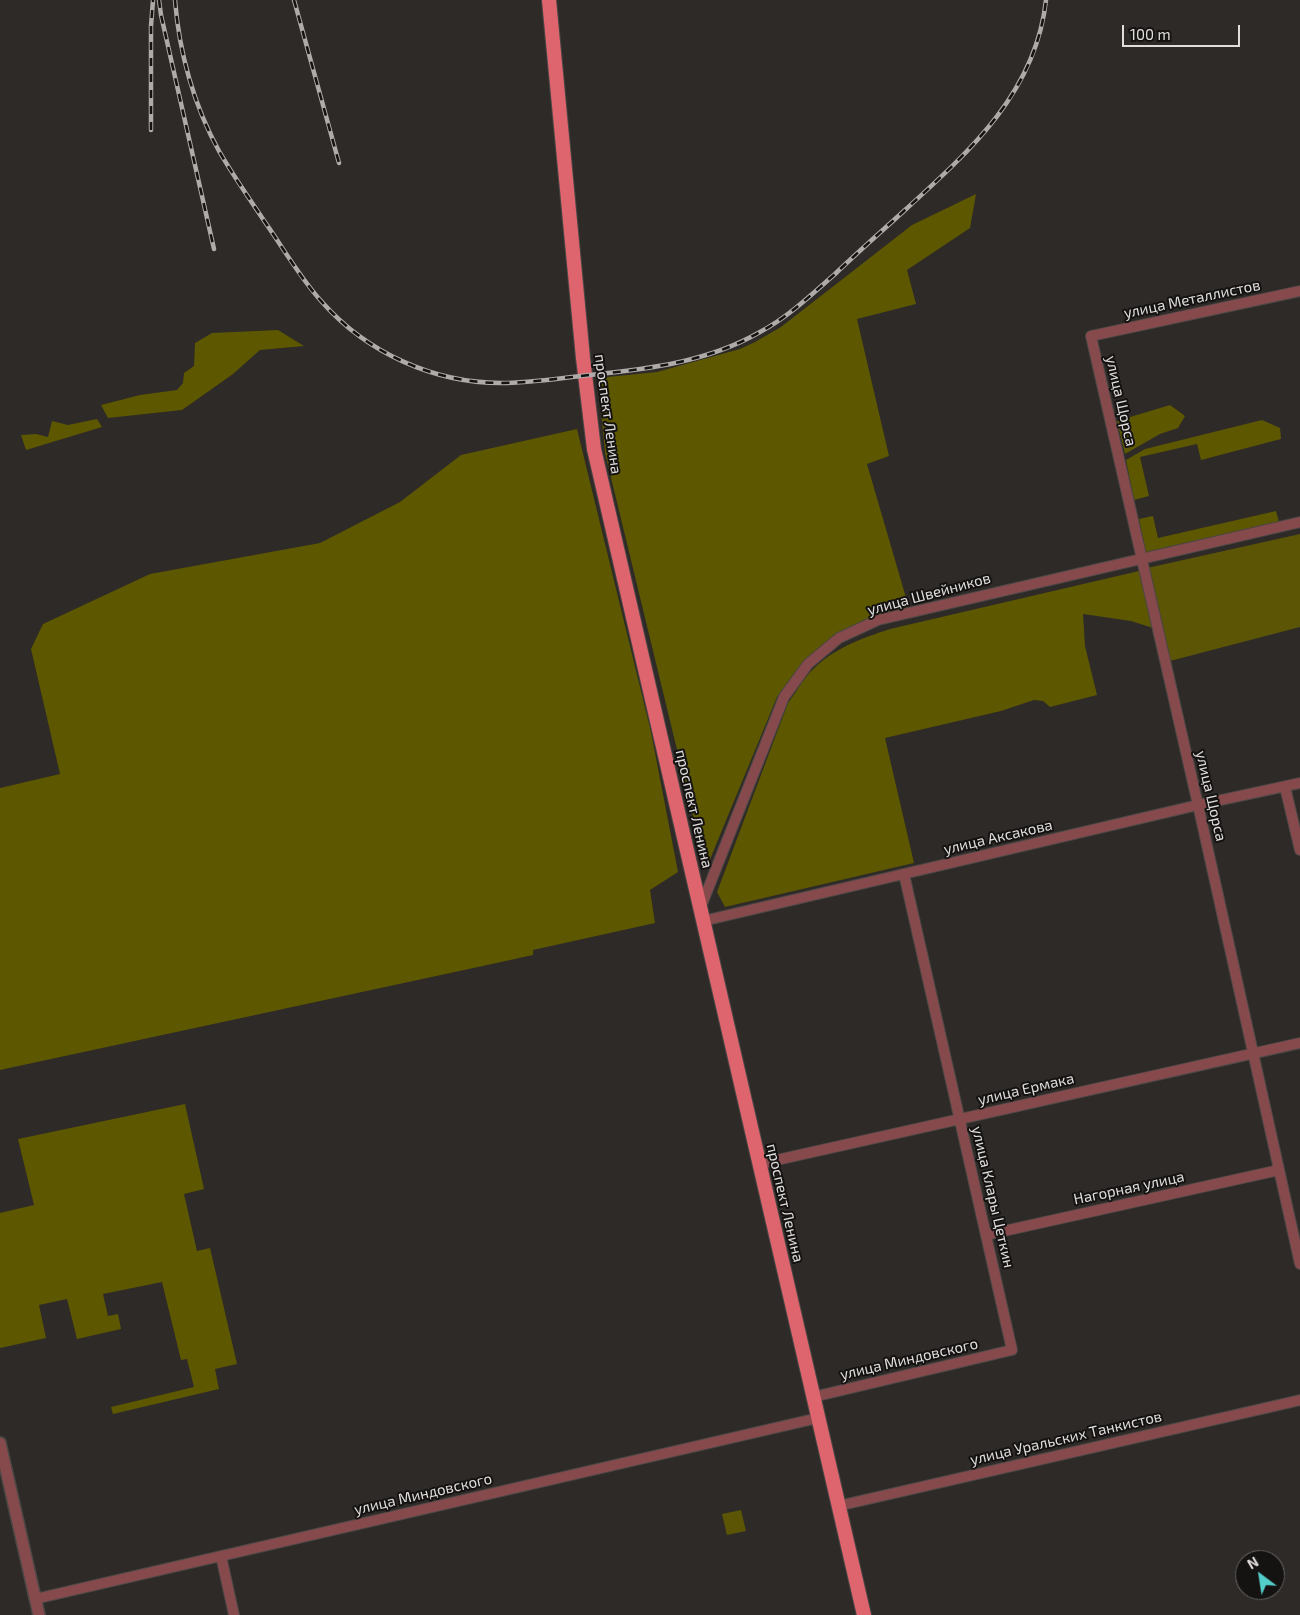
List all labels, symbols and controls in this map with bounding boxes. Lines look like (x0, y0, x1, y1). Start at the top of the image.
scale bar (1125, 15, 1242, 47)
text: 100 m (1130, 25, 1171, 43)
street label: улица Металлистов (1122, 276, 1262, 322)
street label: проспект Ленина (591, 353, 625, 475)
street label: улица Щорса (1102, 354, 1140, 448)
street label: улица Швейников (865, 569, 993, 619)
street label: проспект Ленина (672, 748, 716, 870)
street label: улица Щорса (1192, 749, 1230, 843)
street label: улица Аксакова (942, 816, 1054, 858)
street label: улица Ермака (976, 1069, 1076, 1109)
street label: улица Клары Цеткин (968, 1124, 1018, 1270)
street label: проспект Ленина (763, 1142, 807, 1264)
street label: Нагорная улица (1072, 1167, 1186, 1209)
street label: улица Миндовского (838, 1334, 980, 1384)
street label: улица Уральских Танкистов (968, 1407, 1164, 1469)
street label: улица Миндовского (352, 1469, 494, 1519)
north arrow (1235, 1550, 1285, 1600)
text: N (1244, 1553, 1261, 1572)

